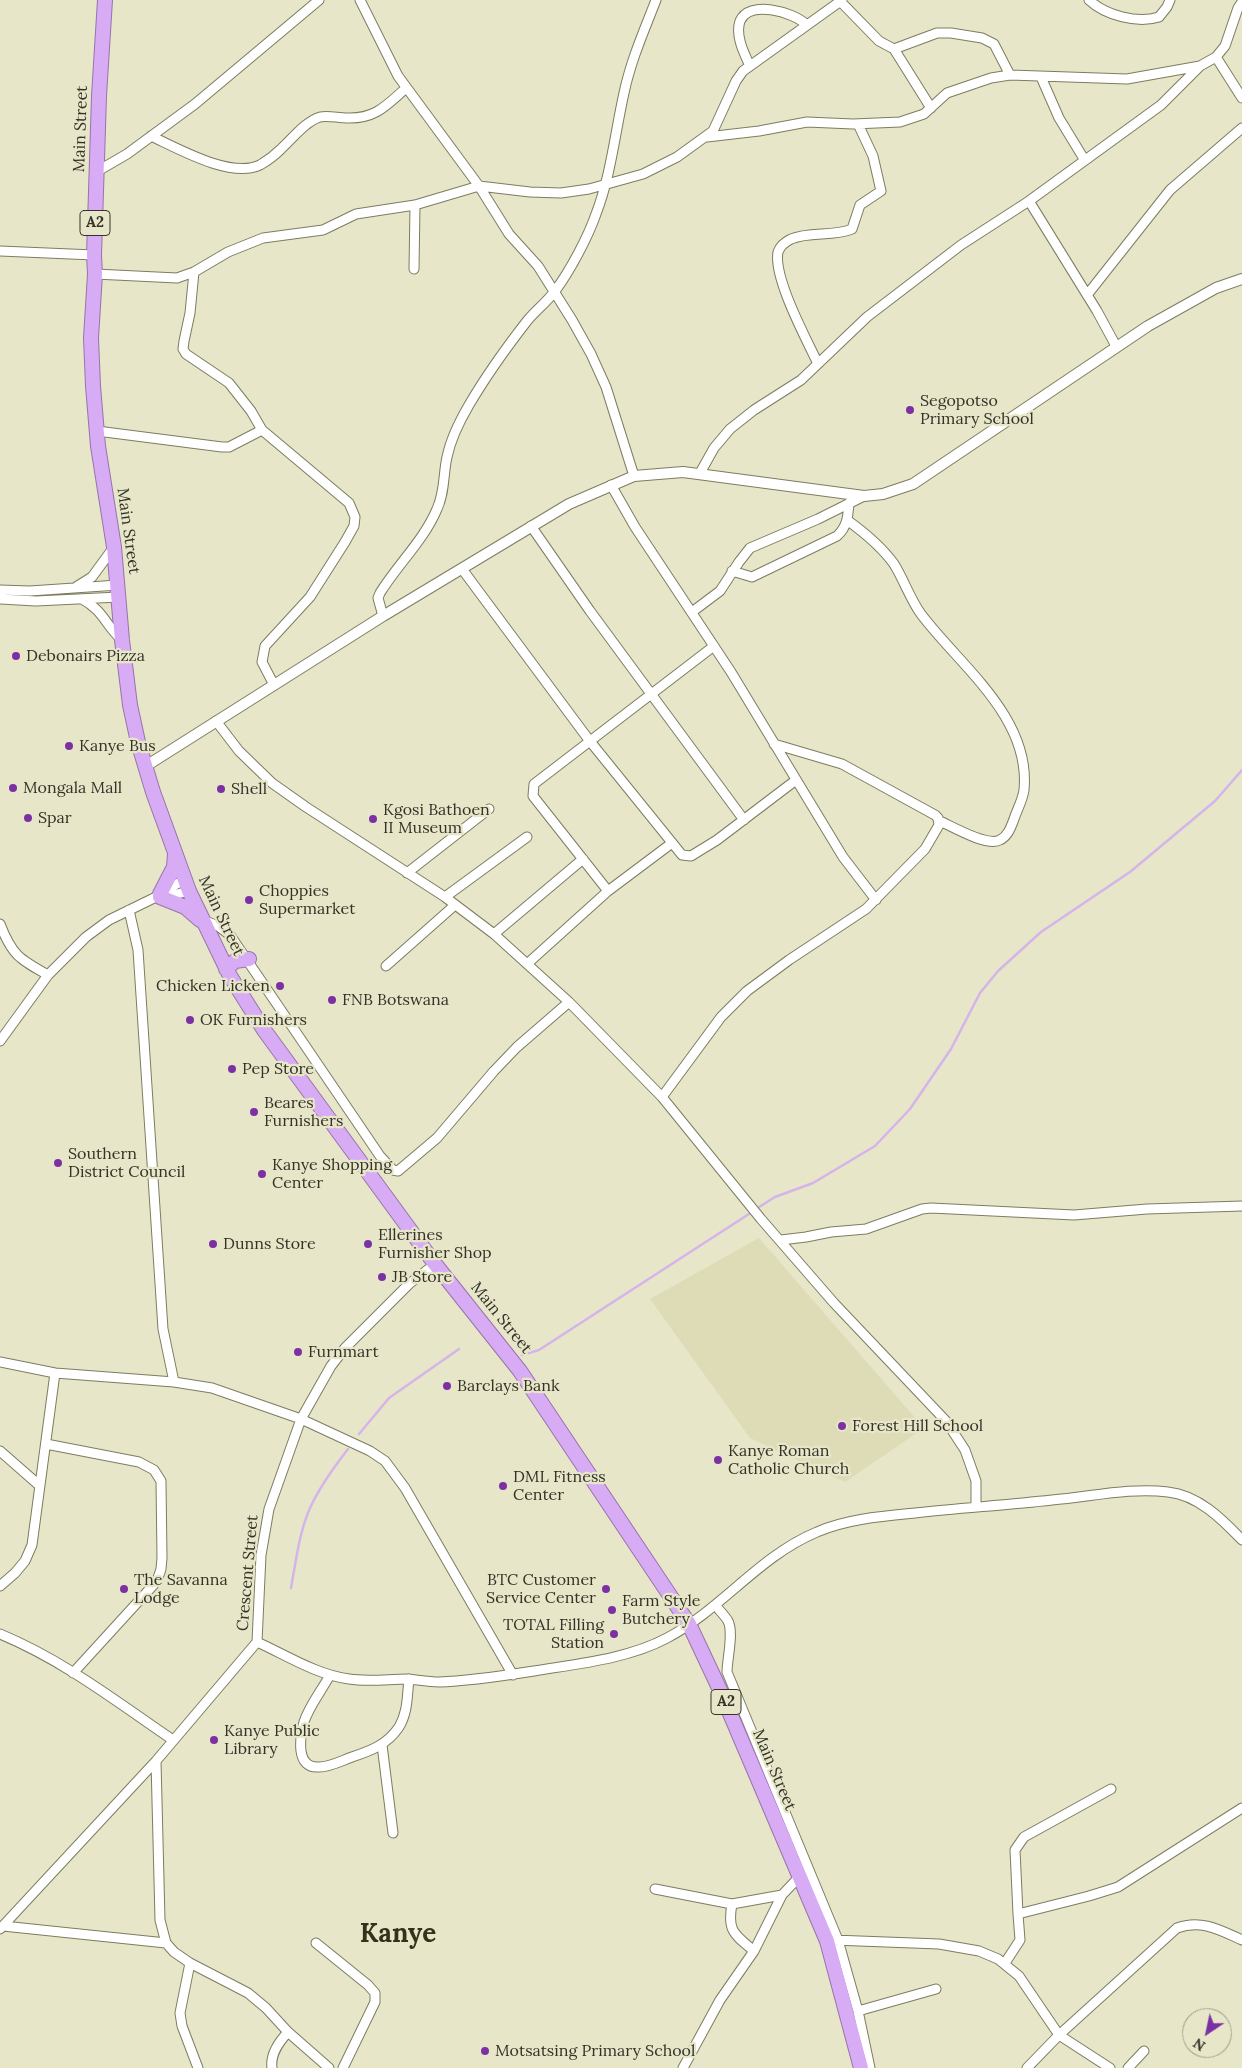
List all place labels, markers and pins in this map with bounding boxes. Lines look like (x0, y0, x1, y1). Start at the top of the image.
place label: Segopotso Primary School (920, 391, 1034, 429)
marker: Segopotso Primary School (904, 404, 916, 416)
place label: Debonairs Pizza (26, 646, 145, 666)
marker: Debonairs Pizza (10, 650, 22, 662)
place label: Kanye Bus (79, 736, 156, 756)
marker: Kanye Bus (63, 740, 75, 752)
place label: Mongala Mall (23, 778, 122, 798)
place label: Shell (231, 779, 267, 799)
marker: Mongala Mall (7, 782, 19, 794)
marker: Shell (215, 783, 227, 795)
place label: Kgosi Bathoen II Museum (383, 800, 490, 838)
place label: Spar (38, 808, 72, 828)
marker: Spar (22, 812, 34, 824)
marker: Kgosi Bathoen II Museum (367, 813, 379, 825)
place label: Choppies Supermarket (259, 881, 355, 919)
marker: Choppies Supermarket (243, 894, 255, 906)
place label: Chicken Licken (156, 976, 270, 996)
marker: Chicken Licken (274, 980, 286, 992)
place label: FNB Botswana (342, 990, 449, 1010)
marker: FNB Botswana (326, 994, 338, 1006)
place label: OK Furnishers (200, 1010, 307, 1030)
marker: OK Furnishers (184, 1014, 196, 1026)
place label: Pep Store (242, 1059, 314, 1079)
marker: Pep Store (226, 1063, 238, 1075)
place label: Beares Furnishers (264, 1093, 343, 1131)
marker: Beares Furnishers (248, 1106, 260, 1118)
place label: Southern District Council (68, 1144, 185, 1182)
place label: Kanye Shopping Center (272, 1155, 392, 1193)
marker: Southern District Council (52, 1157, 64, 1169)
marker: Kanye Shopping Center (256, 1168, 268, 1180)
place label: Ellerines Furnisher Shop (378, 1225, 492, 1263)
place label: Dunns Store (223, 1234, 316, 1254)
marker: Dunns Store (207, 1238, 219, 1250)
marker: Ellerines Furnisher Shop (362, 1238, 374, 1250)
place label: JB Store (392, 1267, 452, 1287)
marker: JB Store (376, 1271, 388, 1283)
place label: Furnmart (308, 1342, 379, 1362)
marker: Furnmart (292, 1346, 304, 1358)
place label: Barclays Bank (457, 1376, 560, 1396)
marker: Barclays Bank (441, 1380, 453, 1392)
place label: Forest Hill School (852, 1416, 983, 1436)
marker: Forest Hill School (836, 1420, 848, 1432)
place label: Kanye Roman Catholic Church (728, 1441, 849, 1479)
marker: Kanye Roman Catholic Church (712, 1454, 724, 1466)
place label: DML Fitness Center (513, 1467, 606, 1505)
marker: DML Fitness Center (497, 1480, 509, 1492)
place label: The Savanna Lodge (134, 1570, 228, 1608)
place label: BTC Customer Service Center (486, 1570, 596, 1608)
marker: The Savanna Lodge (118, 1583, 130, 1595)
marker: BTC Customer Service Center (600, 1583, 612, 1595)
place label: Farm Style Butchery (622, 1591, 700, 1629)
marker: Farm Style Butchery (606, 1604, 618, 1616)
place label: TOTAL Filling Station (503, 1615, 604, 1653)
marker: TOTAL Filling Station (608, 1628, 620, 1640)
place label: Kanye Public Library (224, 1721, 320, 1759)
marker: Kanye Public Library (208, 1734, 220, 1746)
place label: Motsatsing Primary School (495, 2041, 695, 2061)
marker: Motsatsing Primary School (479, 2045, 491, 2057)

